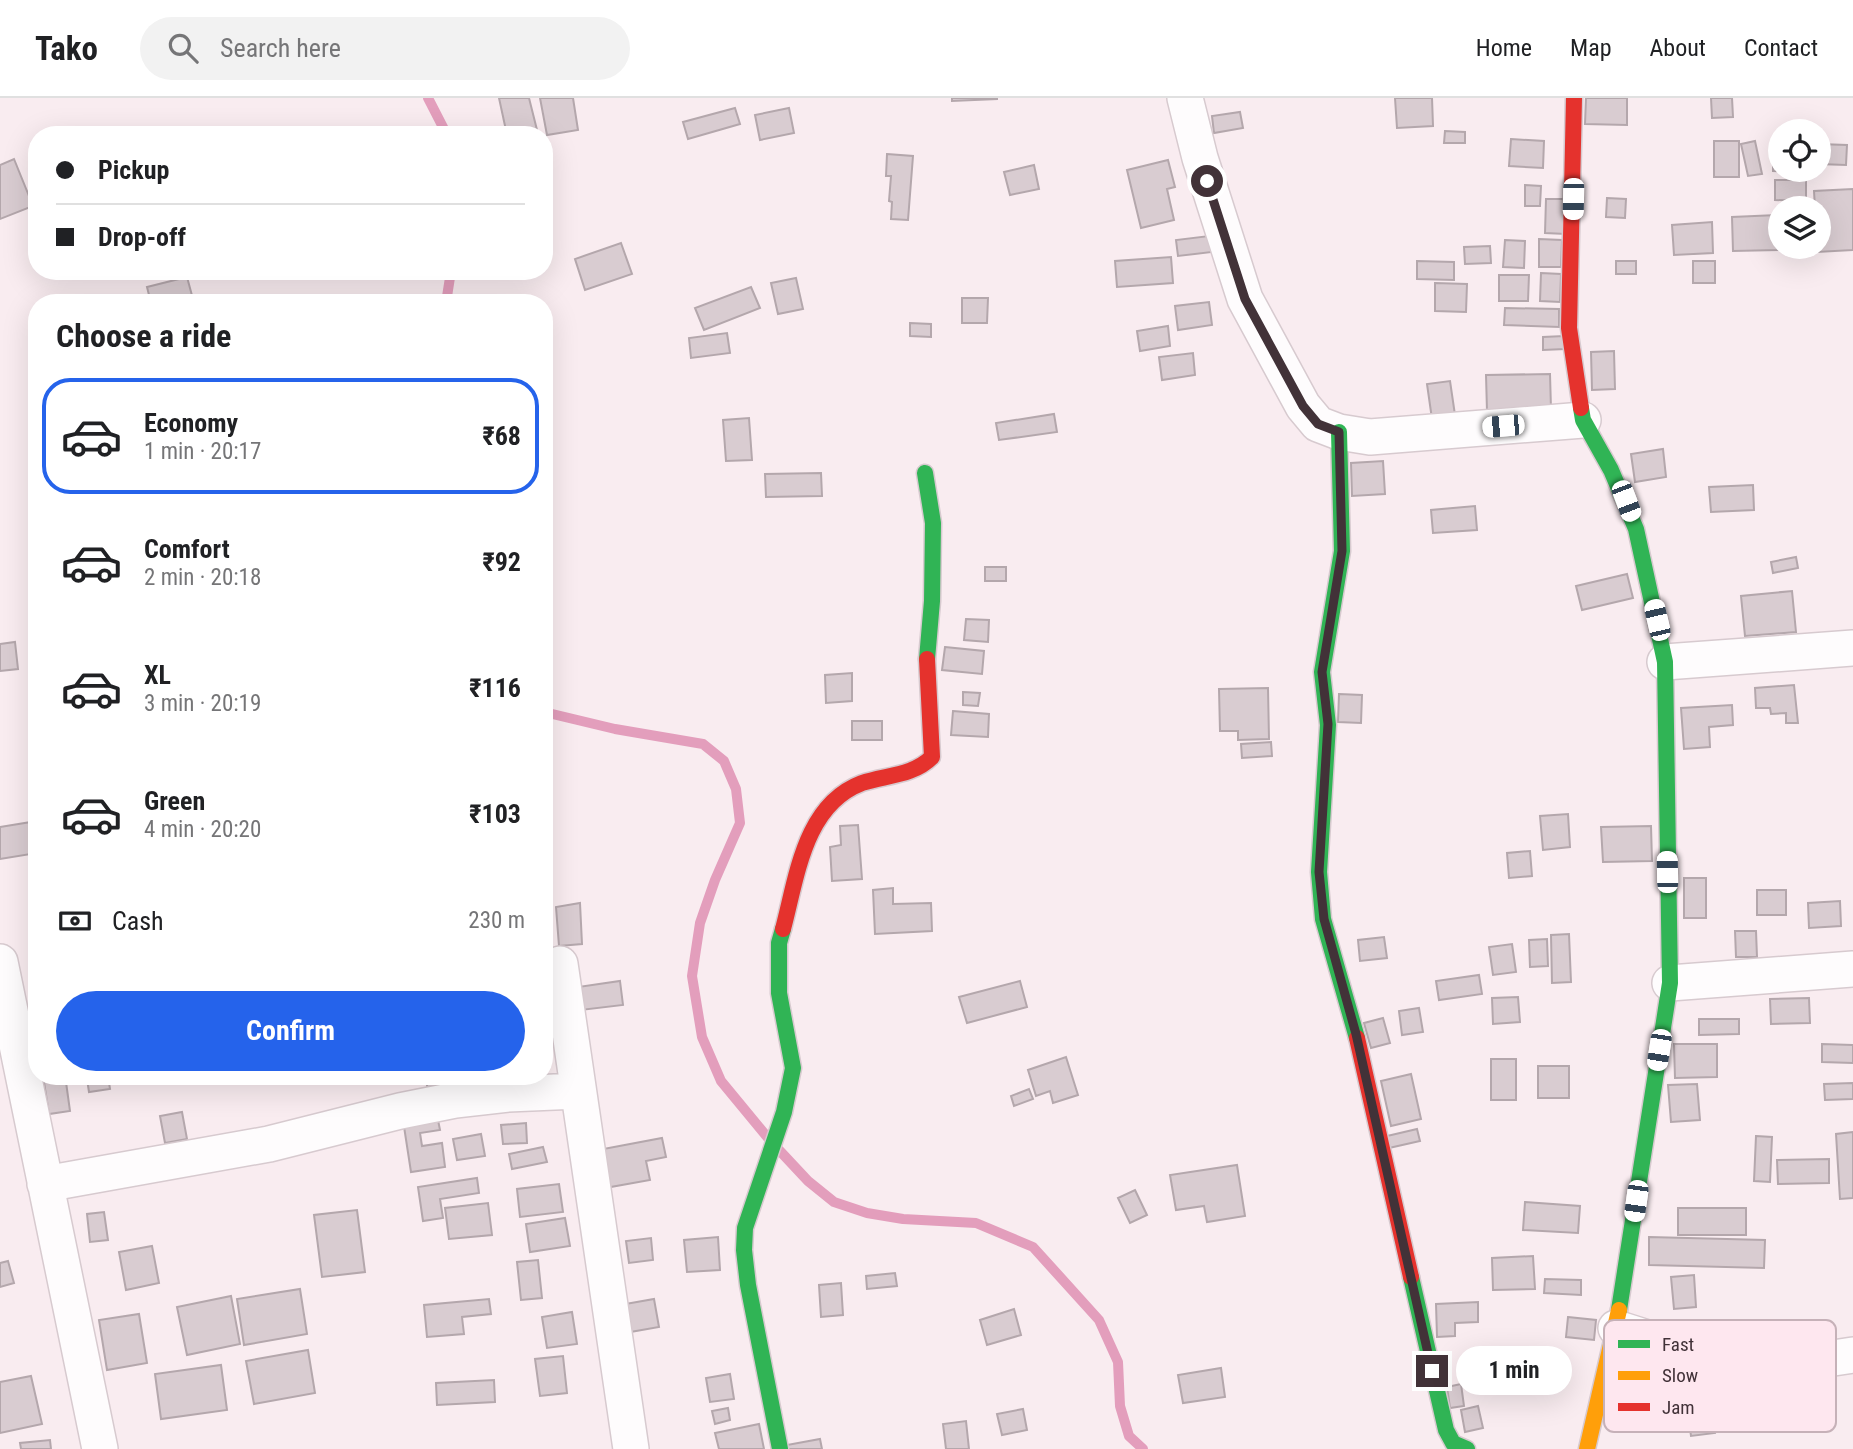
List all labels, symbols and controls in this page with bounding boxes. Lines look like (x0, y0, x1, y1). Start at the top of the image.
search box (140, 17, 630, 80)
text: Tako (35, 29, 98, 68)
icon: search (164, 29, 202, 67)
text: Search here (220, 33, 341, 63)
text: Home (1476, 34, 1532, 62)
text: Map (1570, 34, 1612, 62)
text: About (1650, 34, 1706, 62)
text: Contact (1744, 34, 1818, 62)
map controls (1768, 119, 1831, 259)
button: locate (1768, 119, 1831, 182)
text: Pickup (98, 155, 169, 185)
route start (1191, 165, 1223, 197)
car (1563, 178, 1584, 220)
button: layers (1768, 196, 1831, 259)
text: Drop-off (98, 222, 186, 252)
text: Choose a ride (56, 317, 231, 355)
icon: car (60, 405, 123, 468)
text: Economy (144, 408, 238, 438)
car (1482, 414, 1525, 438)
text: ₹68 (482, 421, 521, 451)
text: 1 min · 20:17 (144, 438, 261, 465)
car (1609, 478, 1644, 524)
icon: car (60, 531, 123, 594)
text: Comfort (144, 534, 230, 564)
text: ₹92 (482, 547, 521, 577)
text: 2 min · 20:18 (144, 564, 261, 591)
car (1643, 597, 1672, 643)
icon: car (60, 657, 123, 720)
text: XL (144, 660, 171, 690)
text: ₹116 (469, 673, 521, 703)
text: 3 min · 20:19 (144, 690, 261, 717)
icon: car (60, 783, 123, 846)
text: Green (144, 786, 205, 816)
text: ₹103 (469, 799, 521, 829)
text: 4 min · 20:20 (144, 816, 261, 843)
car (1657, 851, 1678, 893)
icon: cash (56, 902, 94, 940)
text: Cash (112, 906, 164, 936)
text: 230 m (468, 907, 525, 934)
button: Confirm (56, 991, 525, 1071)
car (1646, 1028, 1673, 1072)
car (1623, 1179, 1650, 1223)
legend (1604, 1320, 1836, 1432)
text: Fast (1662, 1333, 1694, 1356)
callout: 1 min (1456, 1346, 1572, 1396)
route end (1416, 1355, 1448, 1387)
text: 1 min (1488, 1357, 1540, 1384)
text: Slow (1662, 1364, 1698, 1387)
text: Jam (1662, 1396, 1695, 1419)

